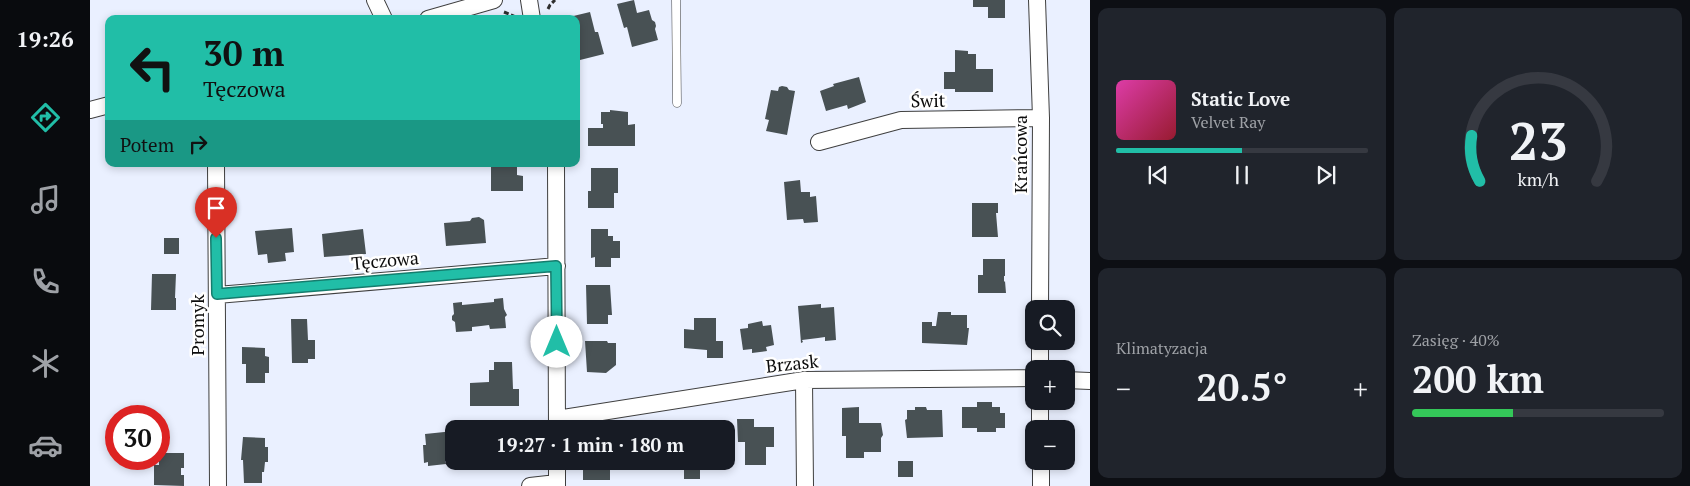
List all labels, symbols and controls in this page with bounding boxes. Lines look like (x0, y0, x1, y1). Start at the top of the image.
text: 19:26 (16, 24, 74, 53)
text: 30 m (203, 30, 284, 76)
icon: left (120, 35, 185, 100)
text: Tęczowa (203, 74, 286, 103)
text: Static Love (1191, 86, 1290, 111)
street label: Świt (910, 88, 946, 112)
icon: directions (28, 100, 63, 135)
text: 23 (1509, 106, 1567, 175)
text: Velvet Ray (1191, 111, 1265, 133)
street label: Krańcowa (1008, 115, 1032, 193)
icon: right (184, 130, 212, 158)
text: Potem (120, 132, 174, 157)
icon: previous (1144, 161, 1172, 189)
icon: pause (1228, 161, 1256, 189)
icon: next (1312, 161, 1340, 189)
text: km/h (1517, 167, 1559, 191)
icon: music (28, 182, 63, 217)
pin (195, 187, 237, 238)
icon: arrive (202, 194, 230, 222)
street label: Tęczowa (350, 245, 420, 275)
icon: phone (28, 264, 63, 299)
street label: Promyk (185, 294, 209, 356)
map controls (1025, 300, 1075, 470)
button: search (1025, 300, 1075, 350)
position arrow (530, 315, 582, 367)
text: Zasięg · 40% (1412, 329, 1500, 351)
text: Klimatyzacja (1116, 337, 1208, 359)
icon: climate (28, 346, 63, 381)
street label: Brzask (764, 348, 820, 378)
text: 200 km (1412, 354, 1544, 404)
button: + (1025, 360, 1075, 410)
text: 20.5° (1196, 362, 1288, 412)
text: − (1116, 370, 1131, 407)
text: + (1353, 370, 1368, 407)
speed limit sign: 30 (105, 405, 170, 470)
button: − (1025, 420, 1075, 470)
icon: car (28, 428, 63, 463)
text: 19:27 · 1 min · 180 m (496, 432, 684, 457)

